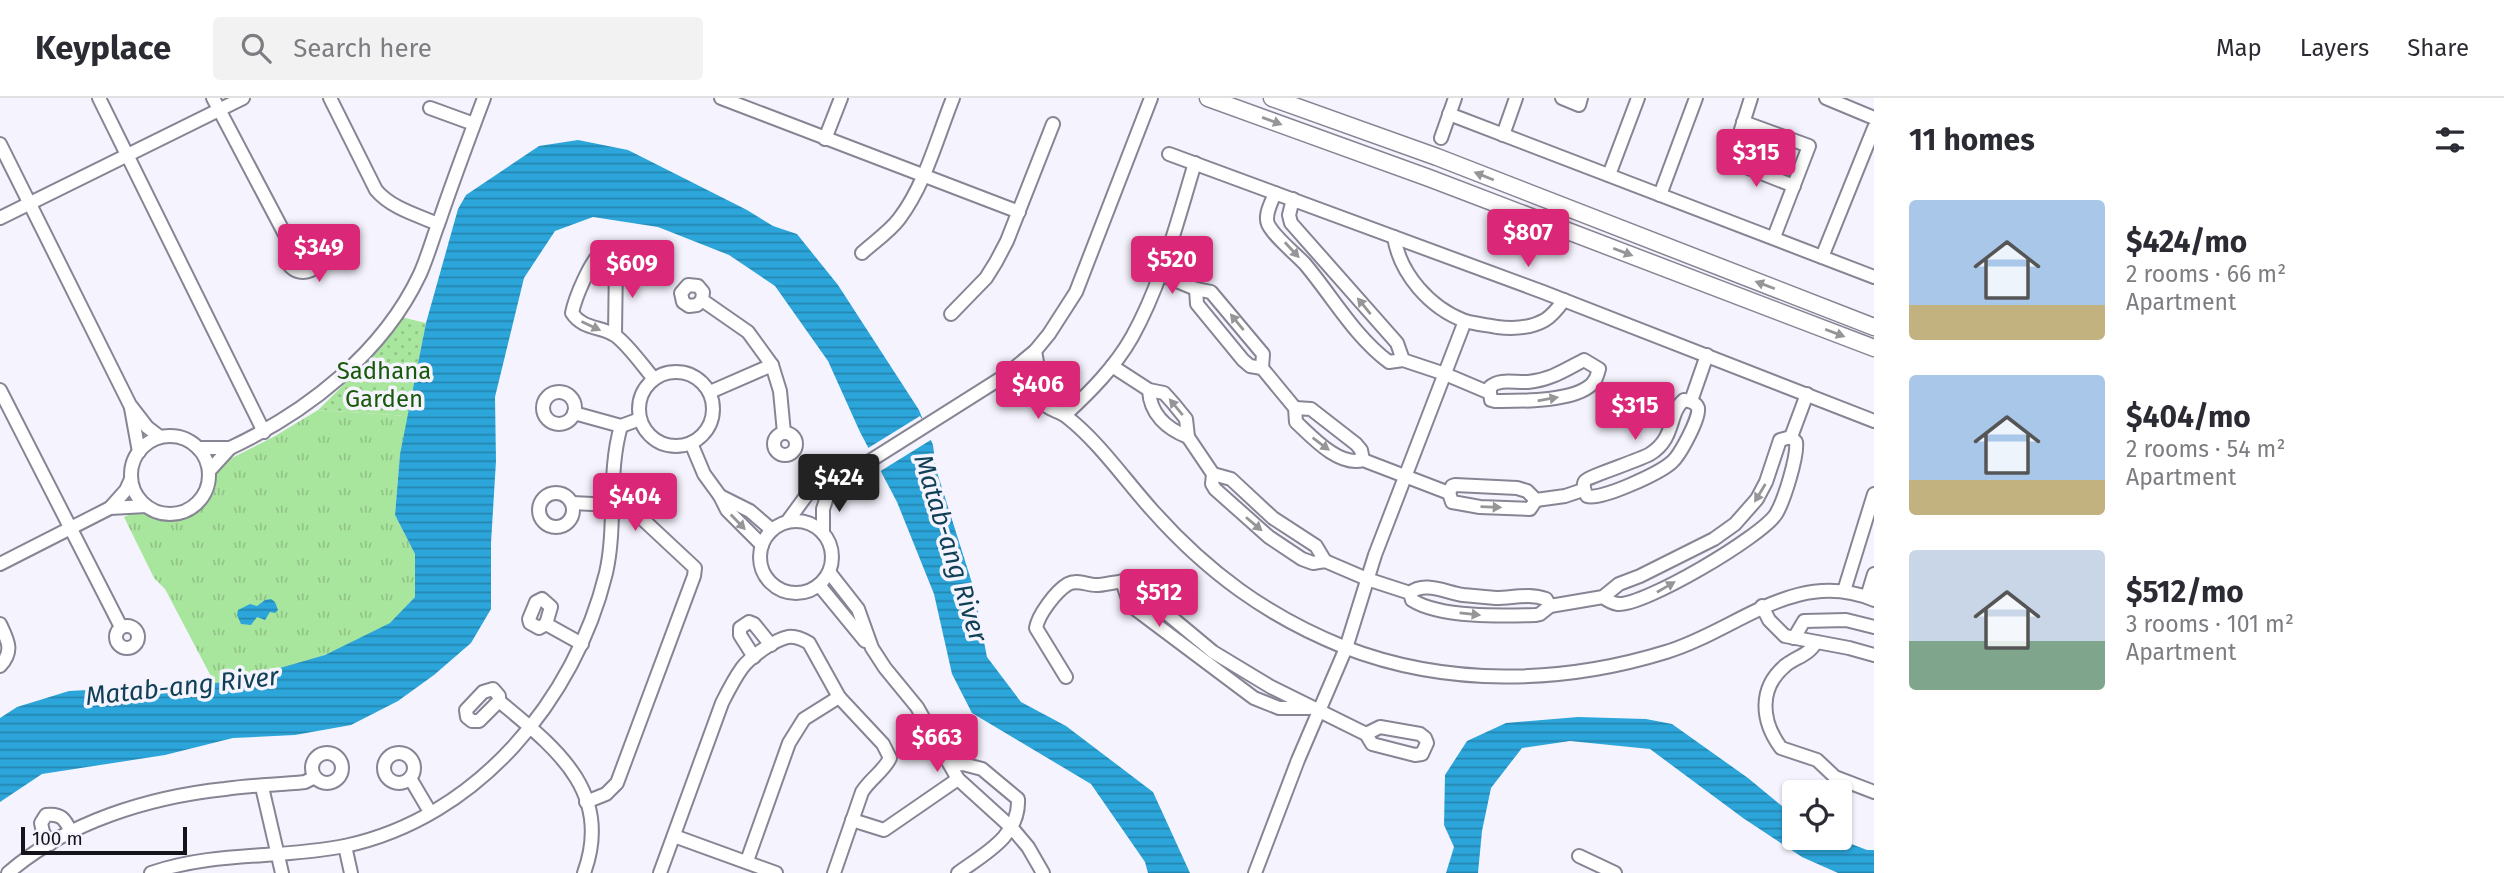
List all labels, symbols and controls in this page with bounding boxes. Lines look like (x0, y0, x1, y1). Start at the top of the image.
search box (213, 17, 703, 80)
text: Keyplace (35, 28, 171, 68)
icon: search (237, 29, 275, 67)
text: Search here (293, 33, 432, 64)
text: Map (2216, 34, 2262, 62)
text: Layers (2300, 34, 2369, 62)
text: Share (2407, 34, 2469, 62)
one-way arrow (1262, 116, 1283, 127)
icon: filters (2431, 121, 2469, 159)
text: 11 homes (1909, 122, 2035, 158)
pin: $315 (1715, 130, 1797, 189)
text: $315 (1732, 138, 1780, 166)
one-way arrow (1474, 170, 1495, 181)
pin: $807 (1487, 209, 1569, 269)
text: $807 (1503, 218, 1553, 246)
text: $424/mo (2126, 224, 2247, 260)
pin: $349 (278, 225, 360, 284)
icon: home (1965, 228, 2049, 312)
text: $349 (294, 233, 344, 261)
pin: $520 (1131, 236, 1213, 296)
pin: $609 (591, 240, 673, 300)
one-way arrow (1284, 241, 1300, 259)
text: $520 (1147, 245, 1197, 273)
one-way arrow (1612, 247, 1633, 258)
text: $609 (606, 249, 658, 277)
text: 2 rooms · 66 m² (2126, 260, 2286, 288)
one-way arrow (1754, 280, 1775, 291)
text: Apartment (2126, 288, 2236, 316)
one-way arrow (1356, 297, 1371, 315)
one-way arrow (1230, 314, 1245, 332)
one-way arrow (581, 320, 601, 332)
one-way arrow (1825, 328, 1846, 339)
park label: Sadhana Garden (337, 357, 431, 413)
pin: $406 (997, 362, 1079, 421)
text: $406 (1012, 370, 1064, 398)
pin: $315 (1594, 382, 1676, 442)
text: $315 (1611, 391, 1659, 419)
one-way arrow (1537, 393, 1559, 404)
one-way arrow (1169, 398, 1184, 415)
text: $404/mo (2126, 399, 2251, 435)
icon: home (1965, 403, 2049, 487)
text: 2 rooms · 54 m² (2126, 435, 2285, 463)
one-way arrow (1312, 436, 1330, 450)
water label: Matab-ang River (907, 451, 994, 647)
pin: $424 (798, 454, 880, 514)
text: $424 (814, 463, 864, 491)
text: Apartment (2126, 463, 2236, 491)
pin: $404 (594, 474, 676, 533)
text: $404 (609, 482, 661, 510)
one-way arrow (1753, 483, 1766, 502)
one-way arrow (1481, 502, 1503, 513)
one-way arrow (730, 514, 747, 531)
one-way arrow (1245, 516, 1262, 531)
pin: $512 (1118, 570, 1200, 629)
text: $512/mo (2126, 574, 2244, 610)
text: $512 (1136, 578, 1182, 606)
icon: home (1965, 578, 2049, 662)
one-way arrow (1656, 581, 1676, 593)
one-way arrow (1459, 608, 1481, 619)
text: 3 rooms · 101 m² (2126, 610, 2294, 638)
text: Apartment (2126, 638, 2236, 666)
water label: Matab-ang River (84, 661, 281, 712)
pin: $663 (896, 714, 978, 774)
text: $663 (912, 723, 962, 751)
map controls (1782, 780, 1852, 850)
button: locate (1782, 780, 1852, 850)
scale bar (21, 824, 187, 856)
text: 100 m (32, 827, 83, 850)

